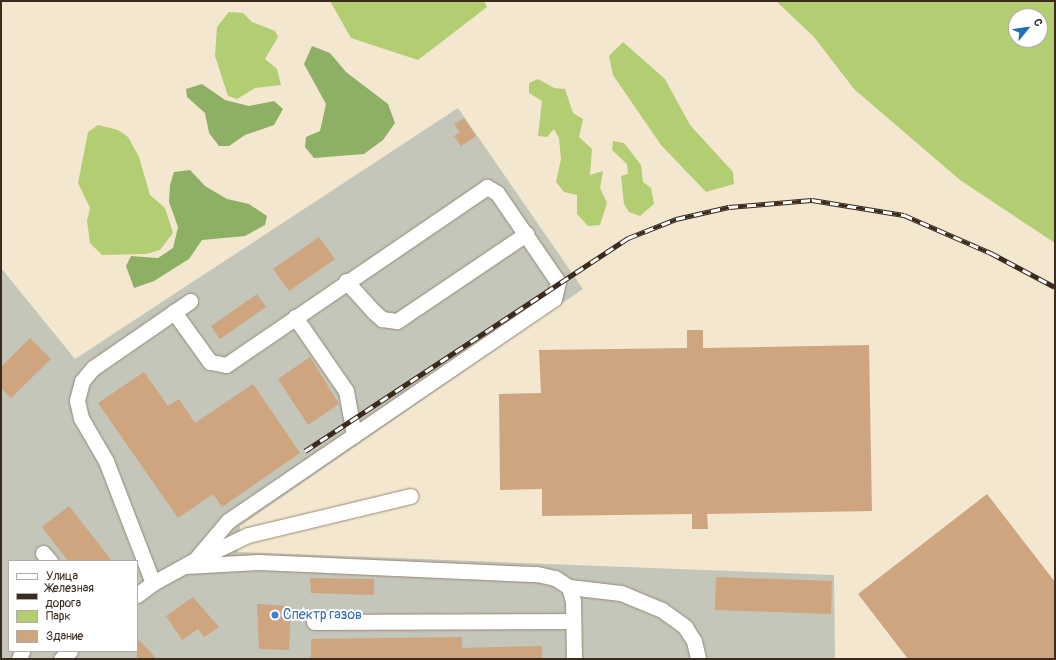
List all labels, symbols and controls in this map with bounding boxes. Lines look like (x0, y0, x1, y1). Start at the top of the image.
north arrow (1008, 8, 1048, 48)
text: С (1031, 16, 1045, 29)
legend (8, 560, 138, 652)
text: Улица (46, 569, 78, 584)
text: Железная дорога (46, 581, 94, 611)
place label: Спектр газов (283, 607, 362, 623)
text: Парк (46, 609, 71, 624)
marker: Спектр газов (270, 610, 280, 620)
text: Здание (46, 629, 83, 644)

